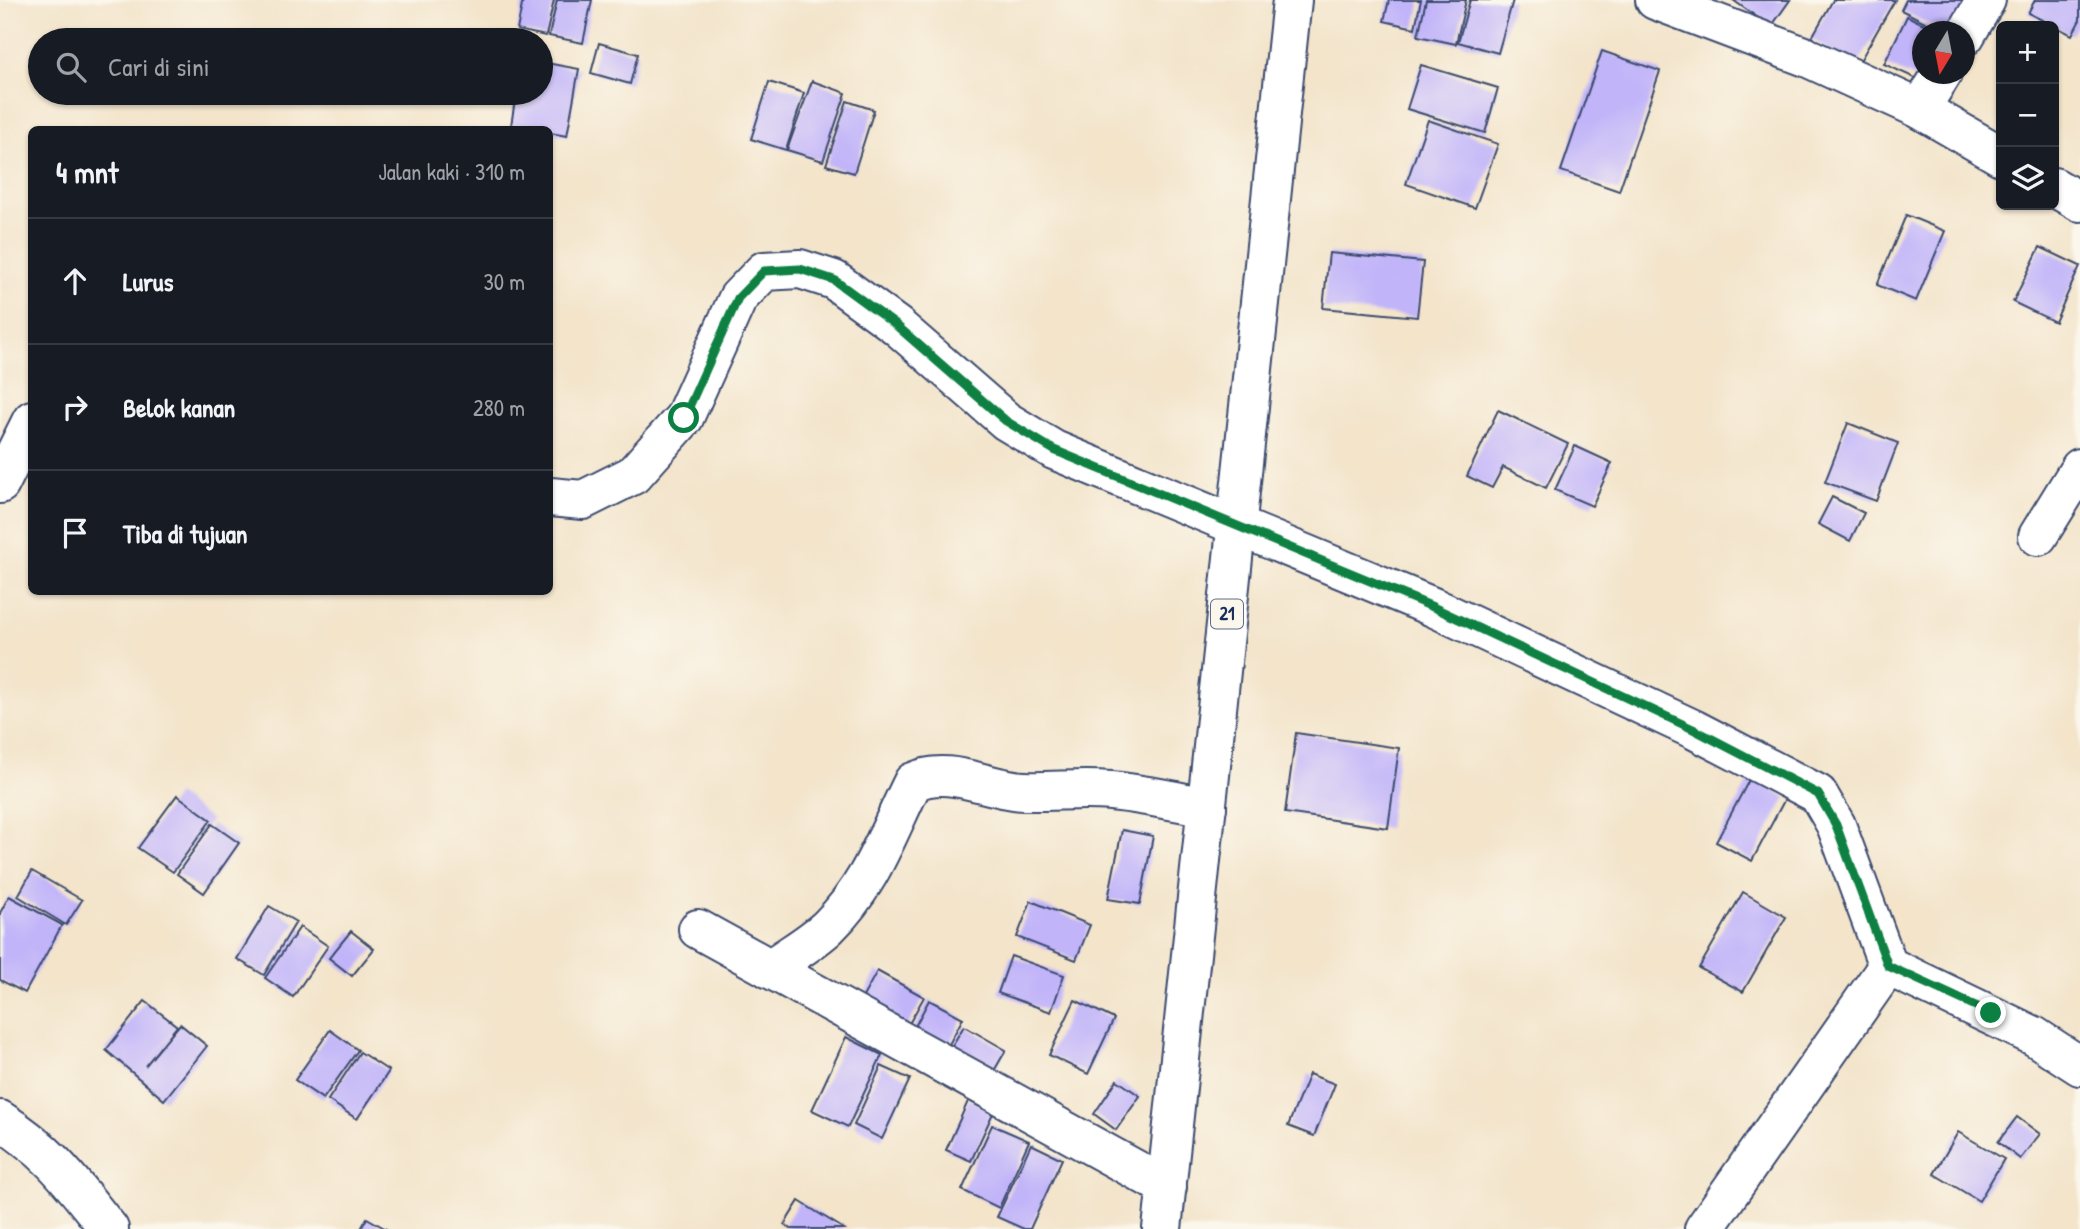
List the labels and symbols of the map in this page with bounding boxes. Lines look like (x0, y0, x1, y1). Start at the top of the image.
north arrow (1912, 21, 1975, 84)
route start (668, 402, 699, 433)
road number: 21 (1211, 600, 1243, 628)
route end (1975, 997, 2006, 1028)

